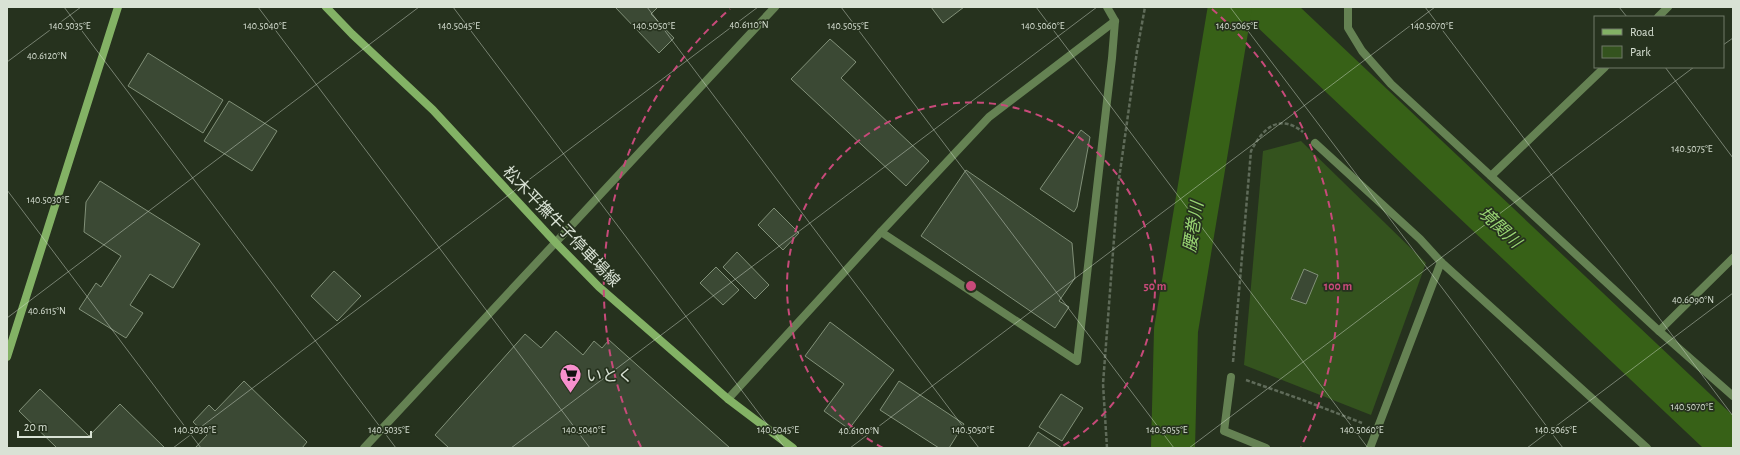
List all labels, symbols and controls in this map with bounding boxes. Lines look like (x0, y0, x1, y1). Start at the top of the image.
legend (1594, 16, 1724, 68)
text: 40.6110°N (730, 20, 769, 30)
text: 140.5035°E (49, 21, 91, 31)
text: 140.5040°E (243, 21, 287, 31)
text: 140.5045°E (438, 21, 480, 31)
text: 140.5050°E (633, 21, 675, 31)
text: 140.5055°E (827, 21, 869, 31)
text: 140.5060°E (1021, 21, 1065, 31)
text: 140.5065°E (1216, 21, 1258, 31)
text: 140.5070°E (1411, 21, 1453, 31)
text: Road (1630, 26, 1654, 38)
text: Park (1630, 46, 1651, 58)
text: 40.6120°N (27, 51, 67, 61)
text: 140.5075°E (1671, 144, 1713, 154)
street label: 松木平撫牛子停車場線 (500, 163, 623, 290)
text: 140.5030°E (27, 195, 69, 205)
water label: 腰巻川 (1180, 198, 1206, 254)
water label: 境関川 (1475, 203, 1526, 252)
centre of rings (964, 279, 978, 293)
text: 50 m (1144, 280, 1167, 292)
text: 100 m (1324, 280, 1352, 292)
text: 40.6090°N (1672, 295, 1714, 305)
text: 40.6115°N (28, 306, 66, 316)
supermarket icon: いとく (557, 362, 583, 395)
place label: いとく (586, 368, 634, 384)
text: 140.5070°E (1671, 402, 1713, 412)
scale bar (18, 413, 91, 439)
text: 20 m (24, 421, 47, 433)
text: 140.5030°E (174, 425, 216, 435)
text: 140.5035°E (368, 425, 410, 435)
text: 140.5040°E (562, 425, 606, 435)
text: 140.5045°E (757, 425, 799, 435)
text: 140.5050°E (952, 425, 994, 435)
text: 140.5055°E (1146, 425, 1188, 435)
text: 140.5060°E (1340, 425, 1384, 435)
text: 140.5065°E (1535, 425, 1577, 435)
text: 40.6100°N (839, 426, 879, 436)

